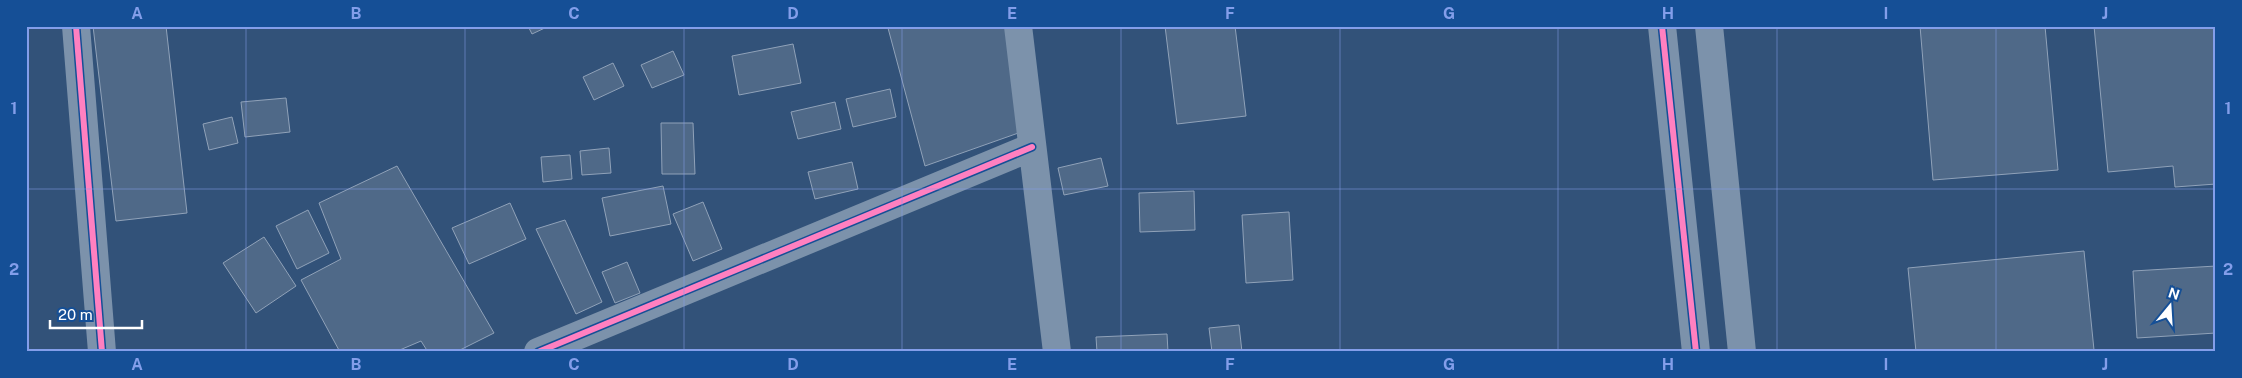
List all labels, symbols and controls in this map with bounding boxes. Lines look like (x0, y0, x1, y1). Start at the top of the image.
text: A (131, 4, 143, 23)
text: B (351, 4, 362, 23)
text: C (568, 4, 580, 23)
text: D (787, 4, 799, 23)
text: E (1007, 4, 1017, 23)
text: F (1225, 4, 1235, 23)
text: G (1443, 4, 1455, 23)
text: H (1662, 4, 1674, 23)
text: I (1884, 4, 1888, 23)
text: J (2102, 4, 2108, 23)
text: 1 (11, 99, 17, 118)
text: 1 (2225, 99, 2231, 118)
text: 2 (9, 260, 19, 279)
text: 2 (2223, 260, 2233, 279)
north arrow (2144, 280, 2194, 330)
text: N (2166, 284, 2182, 303)
scale bar (50, 298, 142, 330)
text: 20 m (58, 306, 93, 323)
text: A (131, 355, 143, 374)
text: B (351, 355, 362, 374)
text: C (568, 355, 580, 374)
text: D (787, 355, 799, 374)
text: E (1007, 355, 1017, 374)
text: F (1225, 355, 1235, 374)
text: G (1443, 355, 1455, 374)
text: H (1662, 355, 1674, 374)
text: I (1884, 355, 1888, 374)
text: J (2102, 355, 2108, 374)

